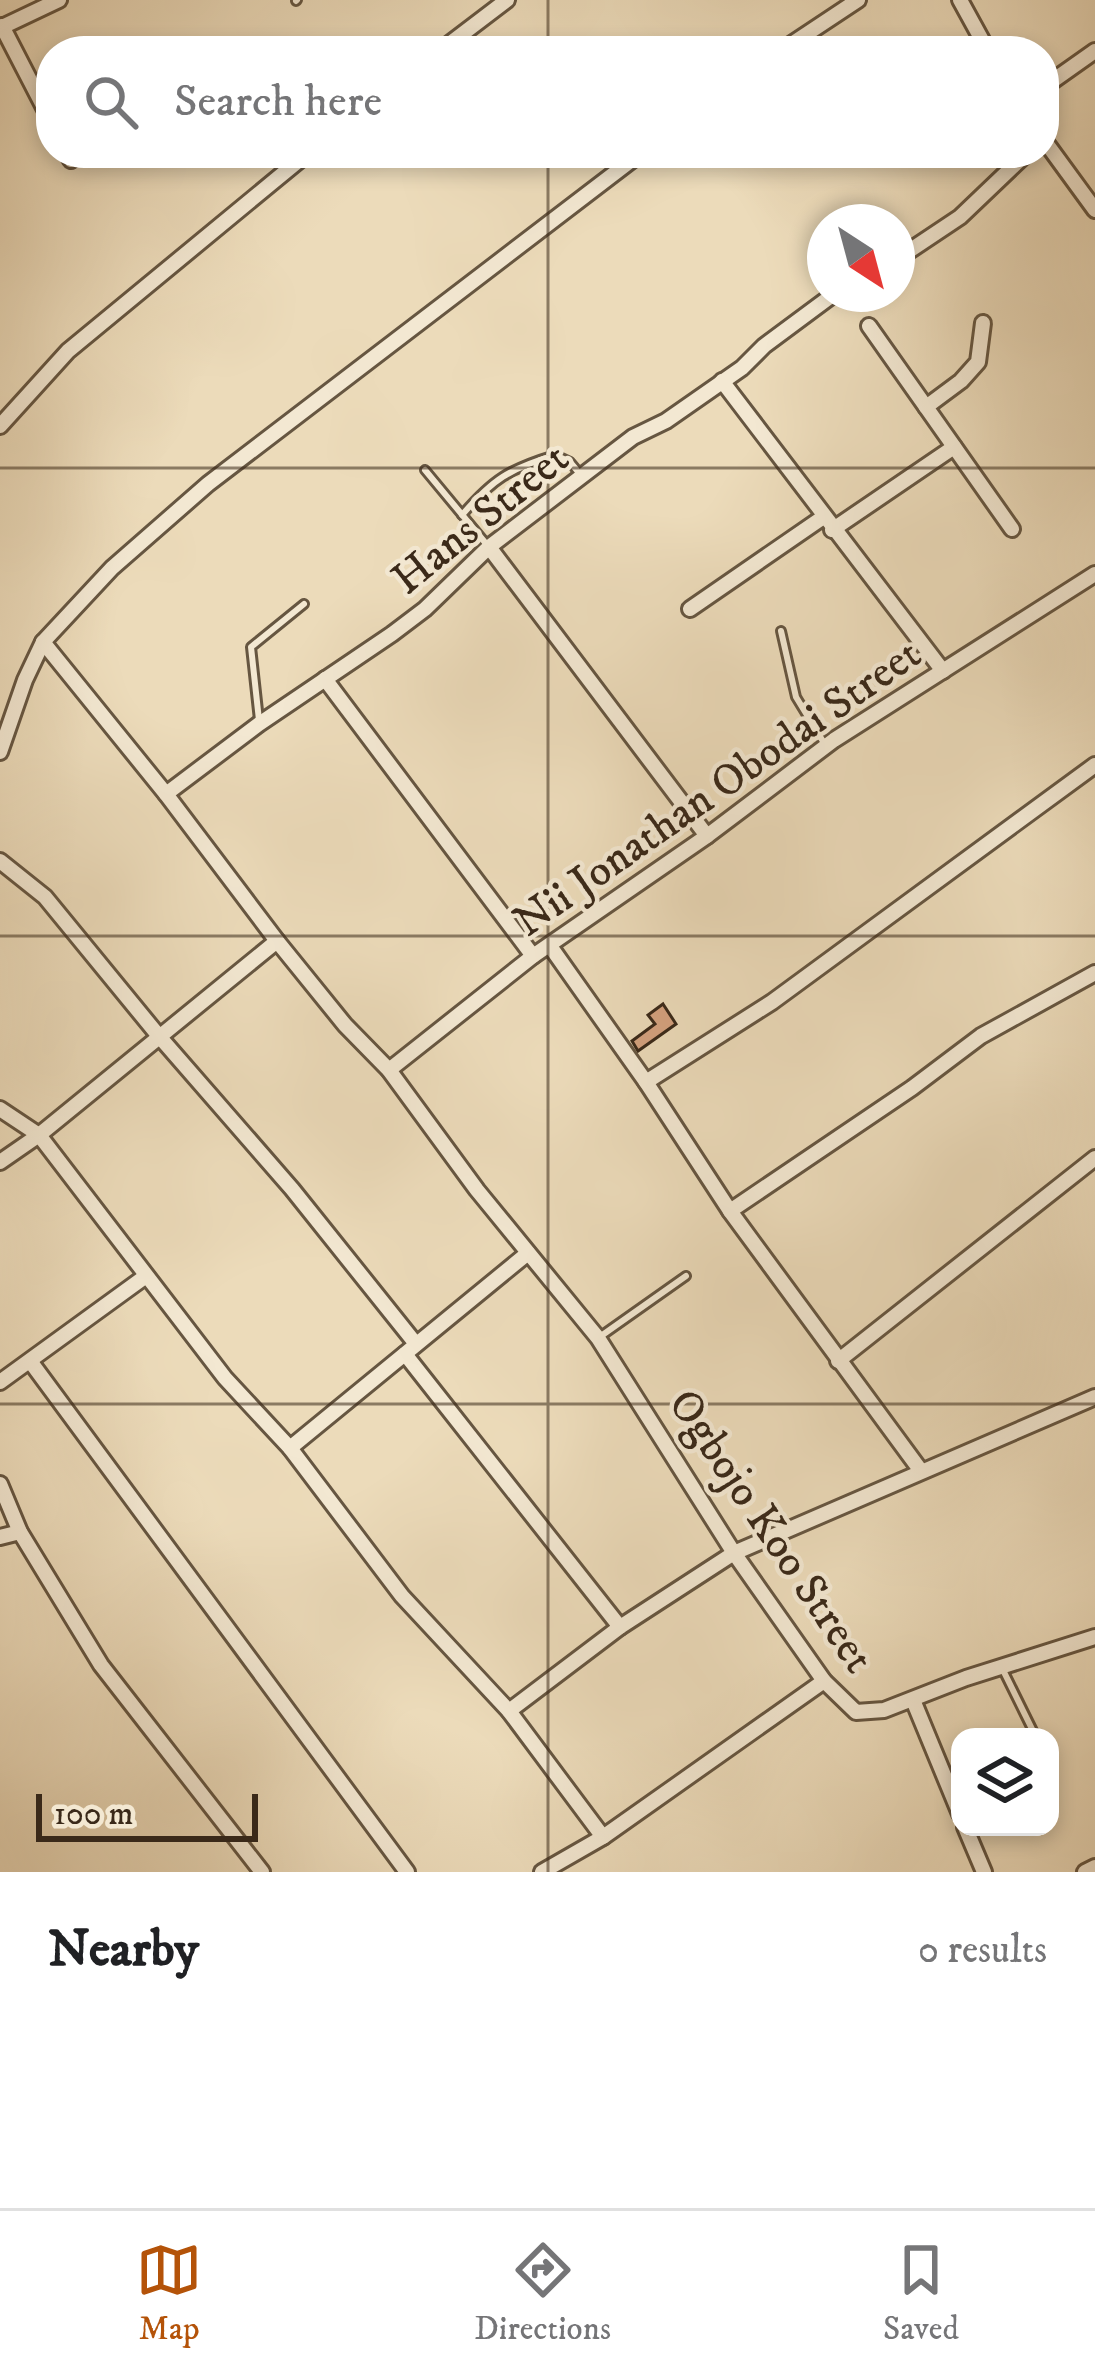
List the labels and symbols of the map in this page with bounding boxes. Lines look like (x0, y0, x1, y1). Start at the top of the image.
north arrow (807, 204, 915, 312)
street label: Hans Street (381, 431, 581, 608)
street label: Nii Jonathan Obodai Street (503, 627, 932, 950)
street label: Ogbojo Koo Street (655, 1379, 886, 1684)
scale bar (36, 1788, 258, 1841)

